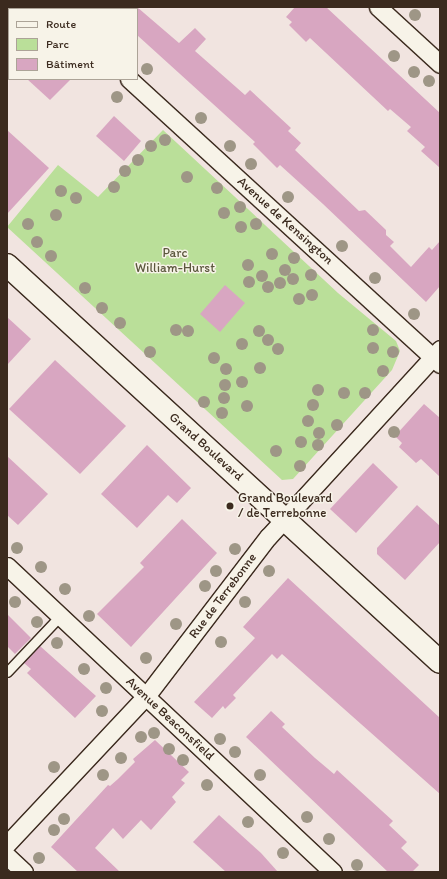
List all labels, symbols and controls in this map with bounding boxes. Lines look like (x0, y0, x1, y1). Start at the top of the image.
legend (8, 8, 138, 80)
text: Route (46, 17, 76, 31)
text: Parc (46, 37, 69, 51)
text: Bâtiment (46, 57, 94, 71)
street label: Avenue de Kensington (234, 174, 336, 268)
park label: Parc William-Hurst (135, 246, 215, 277)
street label: Grand Boulevard (165, 409, 247, 485)
place label: Grand Boulevard / de Terrebonne (238, 491, 333, 522)
marker: Grand Boulevard / de Terrebonne (225, 501, 235, 511)
street label: Rue de Terrebonne (186, 550, 260, 642)
street label: Avenue Beaconsfield (123, 674, 217, 764)

